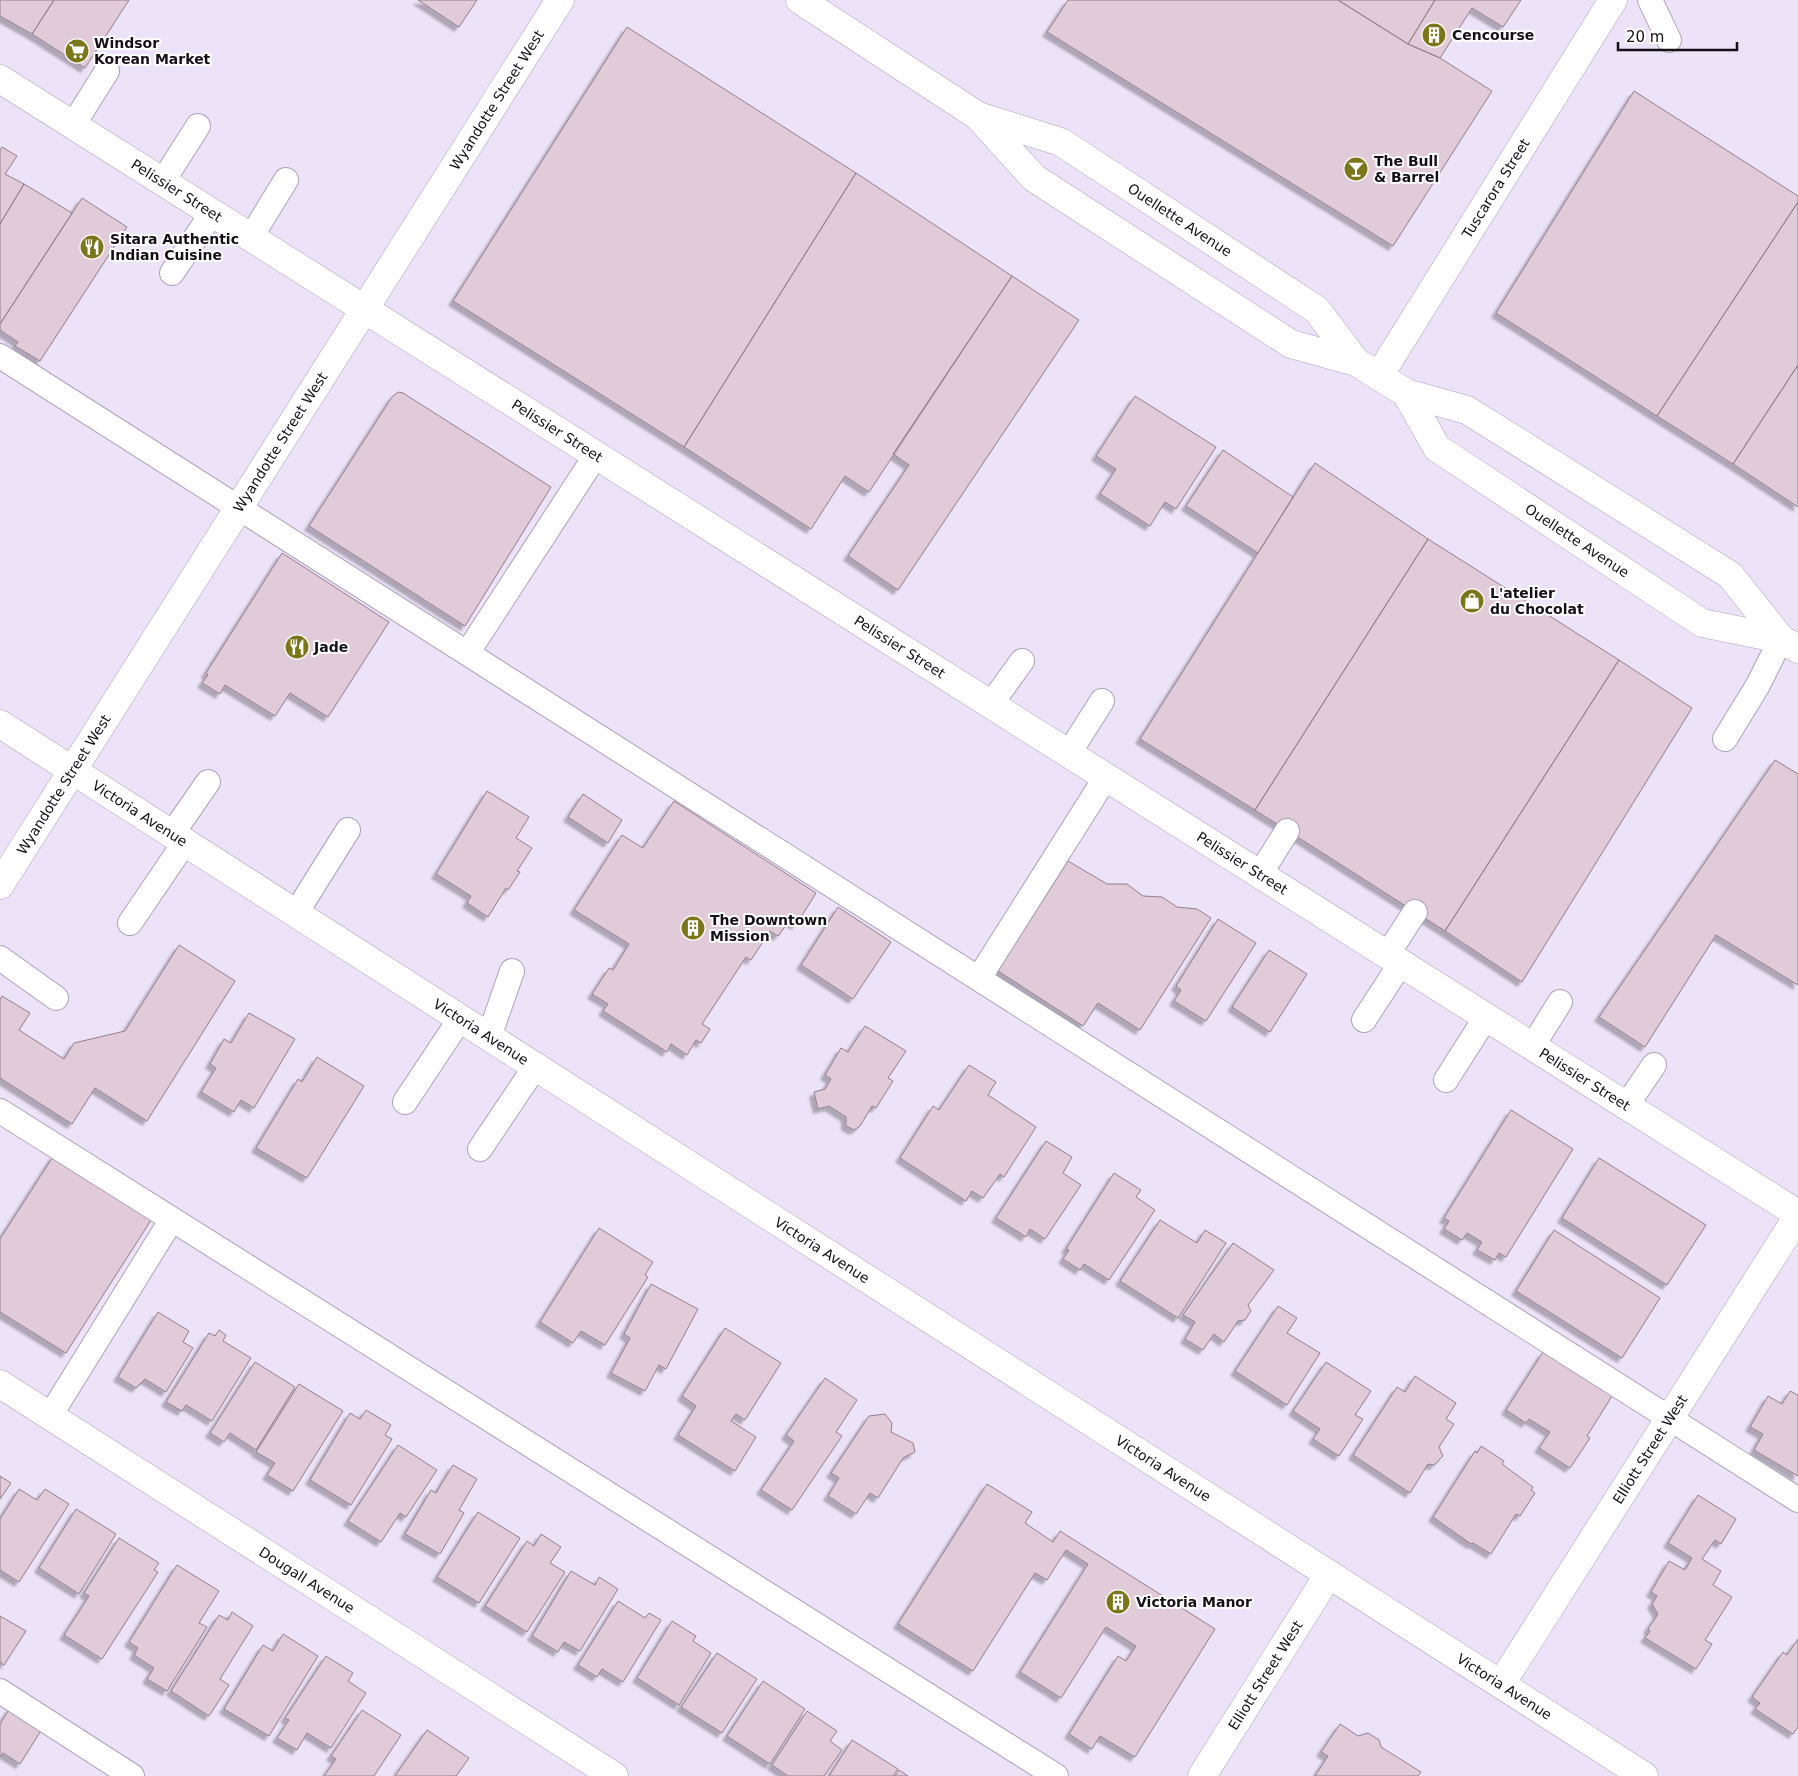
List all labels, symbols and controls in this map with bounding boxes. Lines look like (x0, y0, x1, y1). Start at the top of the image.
scale bar (1618, 20, 1737, 52)
building icon: Cencourse (1421, 22, 1447, 48)
street label: Wyandotte Street West (447, 27, 547, 173)
place label: Cencourse (1452, 27, 1534, 43)
text: 20 m (1626, 28, 1664, 46)
place label: Windsor Korean Market (94, 35, 211, 67)
supermarket icon: Windsor Korean Market (64, 38, 90, 64)
street label: Tuscarora Street (1458, 135, 1533, 242)
place label: The Bull & Barrel (1374, 153, 1439, 185)
street label: Pelissier Street (128, 156, 226, 225)
bar icon: The Bull & Barrel (1343, 156, 1369, 182)
street label: Ouellette Avenue (1125, 180, 1235, 260)
place label: Sitara Authentic Indian Cuisine (110, 231, 239, 263)
restaurant icon: Sitara Authentic Indian Cuisine (79, 234, 105, 260)
street label: Wyandotte Street West (230, 369, 331, 515)
street label: Pelissier Street (509, 396, 606, 466)
street label: Ouellette Avenue (1522, 500, 1632, 581)
place label: L'atelier du Chocolat (1490, 585, 1584, 617)
shop icon: L'atelier du Chocolat (1459, 588, 1485, 614)
street label: Pelissier Street (851, 612, 949, 682)
restaurant icon: Jade (284, 634, 310, 660)
place label: Jade (313, 639, 348, 655)
street label: Wyandotte Street West (13, 711, 114, 857)
street label: Victoria Avenue (89, 777, 190, 850)
street label: Pelissier Street (1194, 829, 1291, 898)
place label: The Downtown Mission (710, 912, 827, 944)
building icon: The Downtown Mission (680, 915, 706, 941)
street label: Victoria Avenue (430, 995, 531, 1068)
street label: Pelissier Street (1536, 1045, 1633, 1114)
street label: Victoria Avenue (772, 1214, 873, 1286)
street label: Elliott Street West (1609, 1391, 1691, 1507)
street label: Victoria Avenue (1113, 1432, 1214, 1505)
street label: Dougall Avenue (256, 1544, 357, 1616)
building icon: Victoria Manor (1105, 1589, 1131, 1615)
place label: Victoria Manor (1136, 1594, 1252, 1610)
street label: Elliott Street West (1225, 1617, 1306, 1733)
street label: Victoria Avenue (1454, 1650, 1555, 1723)

